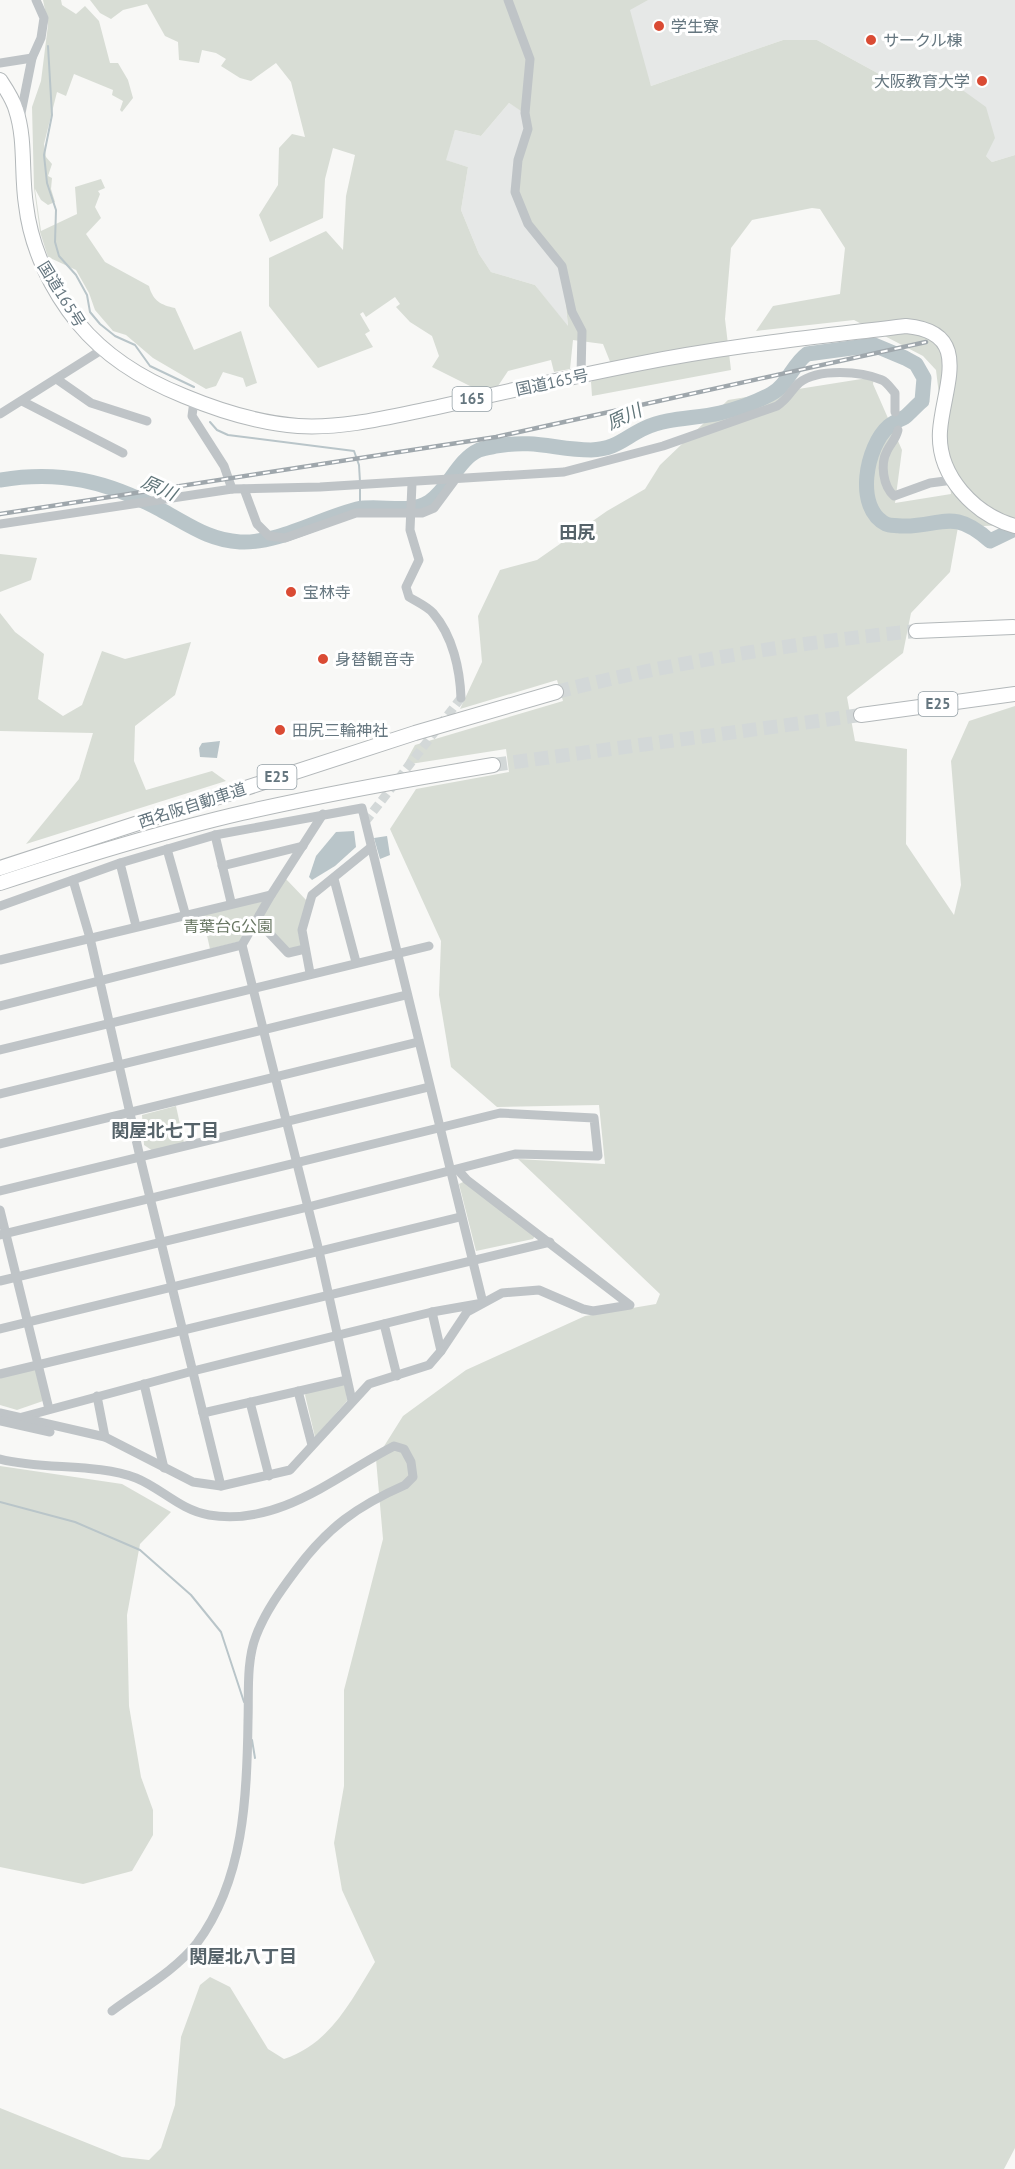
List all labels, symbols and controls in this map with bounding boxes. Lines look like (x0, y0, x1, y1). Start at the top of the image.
place label: 学生寮 (671, 16, 719, 36)
marker: 学生寮 (652, 19, 666, 33)
place label: サークル棟 (883, 30, 963, 50)
marker: サークル棟 (864, 33, 878, 47)
place label: 大阪教育大学 (874, 71, 970, 91)
marker: 大阪教育大学 (975, 74, 989, 88)
street label: 国道165号 (34, 257, 90, 331)
street label: 国道165号 (514, 365, 590, 399)
road number: 165 (452, 387, 492, 411)
water label: 原川 (603, 398, 647, 435)
water label: 原川 (138, 470, 182, 506)
district label: 田尻 (559, 521, 595, 544)
place label: 宝林寺 (303, 582, 351, 602)
marker: 宝林寺 (284, 585, 298, 599)
place label: 身替観音寺 (335, 649, 415, 669)
marker: 身替観音寺 (316, 652, 330, 666)
road number: E25 (918, 692, 958, 716)
place label: 田尻三輪神社 (292, 720, 388, 740)
marker: 田尻三輪神社 (273, 723, 287, 737)
road number: E25 (258, 765, 296, 789)
street label: 西名阪自動車道 (136, 778, 248, 832)
park label: 青葉台G公園 (183, 916, 273, 936)
district label: 関屋北七丁目 (111, 1119, 219, 1142)
district label: 関屋北八丁目 (189, 1945, 297, 1968)

